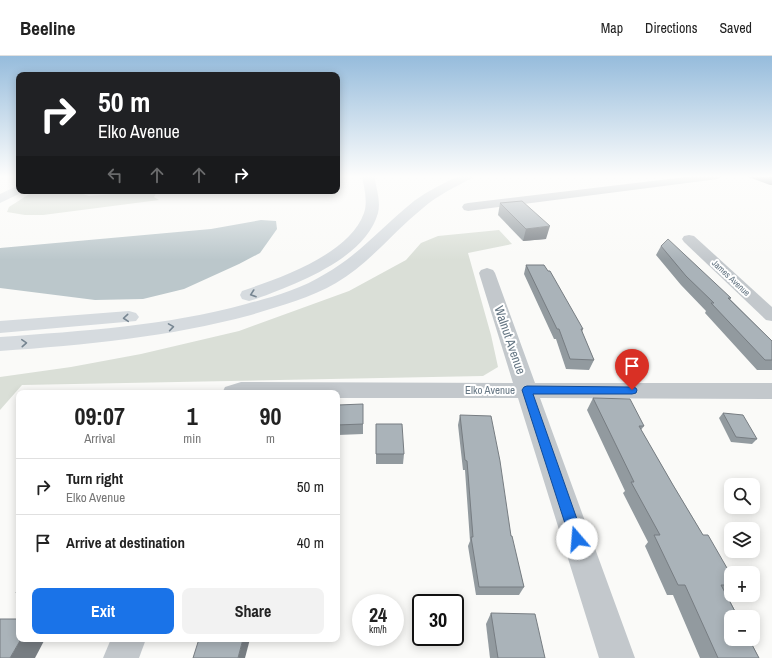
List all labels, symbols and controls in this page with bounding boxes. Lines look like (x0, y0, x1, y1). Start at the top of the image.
text: Beeline (20, 15, 75, 41)
text: Map (601, 19, 623, 37)
text: Directions (645, 19, 697, 37)
text: Saved (719, 19, 752, 37)
text: 50 m (98, 83, 150, 121)
icon: right (32, 88, 84, 140)
text: Elko Avenue (98, 119, 180, 144)
icon: left (104, 164, 126, 186)
icon: ahead (146, 164, 168, 186)
icon: ahead (188, 164, 210, 186)
icon: right (230, 164, 252, 186)
street label: James Avenue (709, 257, 753, 299)
one-way arrow (250, 289, 257, 298)
street label: Walnut Avenue (490, 304, 530, 376)
one-way arrow (123, 313, 129, 322)
one-way arrow (168, 323, 174, 332)
one-way arrow (21, 338, 27, 347)
pin (615, 349, 649, 390)
icon: arrive (621, 355, 643, 377)
street label: Elko Avenue (465, 383, 515, 397)
text: 09:07 (75, 400, 125, 432)
text: 1 (187, 400, 198, 432)
text: 90 (260, 400, 282, 432)
text: Arrival (84, 430, 115, 447)
text: min (183, 430, 201, 447)
text: m (266, 430, 275, 447)
text: Turn right (66, 468, 123, 489)
icon: right (32, 476, 54, 498)
text: 50 m (297, 476, 324, 497)
map controls (724, 478, 760, 646)
button: search (724, 478, 760, 514)
text: Elko Avenue (66, 489, 125, 506)
position arrow (556, 518, 598, 560)
button: layers (724, 522, 760, 558)
icon: arrive (32, 532, 54, 554)
text: Arrive at destination (66, 532, 185, 553)
text: 40 m (297, 532, 324, 553)
button: + (724, 566, 760, 602)
button: Exit (32, 588, 174, 634)
button: Share (182, 588, 324, 634)
speed limit sign: 30 (412, 594, 464, 646)
text: 24 (369, 601, 387, 628)
button: − (724, 610, 760, 646)
text: km/h (369, 623, 387, 636)

